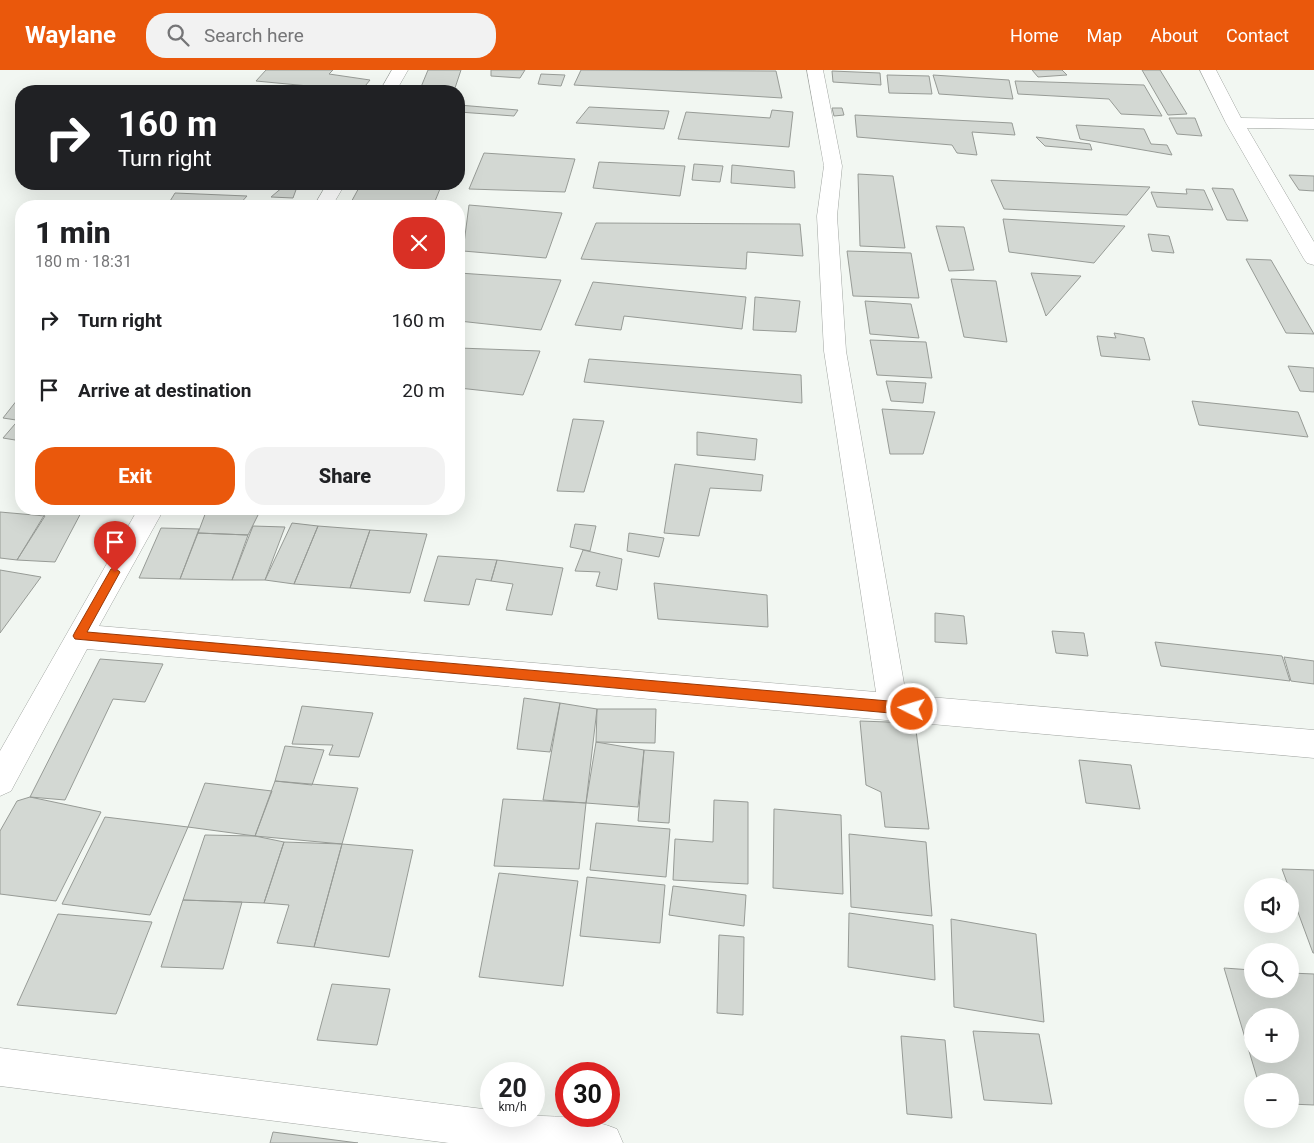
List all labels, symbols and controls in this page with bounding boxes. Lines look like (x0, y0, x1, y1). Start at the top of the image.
search box (146, 13, 496, 58)
text: Waylane (25, 21, 116, 49)
icon: search (164, 21, 192, 49)
text: Search here (204, 24, 304, 47)
text: Home (1010, 25, 1059, 46)
text: Map (1087, 25, 1122, 46)
text: About (1150, 25, 1198, 46)
text: Contact (1226, 25, 1289, 46)
text: 160 m (118, 104, 217, 145)
icon: right (35, 105, 100, 170)
text: Turn right (118, 146, 212, 171)
text: 1 min (35, 215, 111, 250)
button: close (393, 217, 445, 269)
text: 180 m · 18:31 (35, 252, 132, 271)
icon: right (35, 306, 63, 334)
text: Turn right (78, 309, 162, 332)
text: 160 m (392, 309, 445, 332)
icon: arrive (35, 376, 63, 404)
text: Arrive at destination (78, 379, 251, 402)
text: 20 m (402, 379, 445, 402)
button: Exit (35, 447, 235, 505)
button: Share (245, 447, 445, 505)
pin (94, 521, 136, 572)
icon: arrive (101, 528, 129, 556)
position arrow (885, 682, 937, 734)
map controls (1244, 878, 1299, 1128)
button: sound (1244, 878, 1299, 933)
button: search (1244, 943, 1299, 998)
button: + (1244, 1008, 1299, 1063)
speed limit sign: 30 (555, 1062, 620, 1127)
button: − (1244, 1073, 1299, 1128)
text: 20 (498, 1074, 527, 1103)
text: km/h (498, 1100, 527, 1114)

